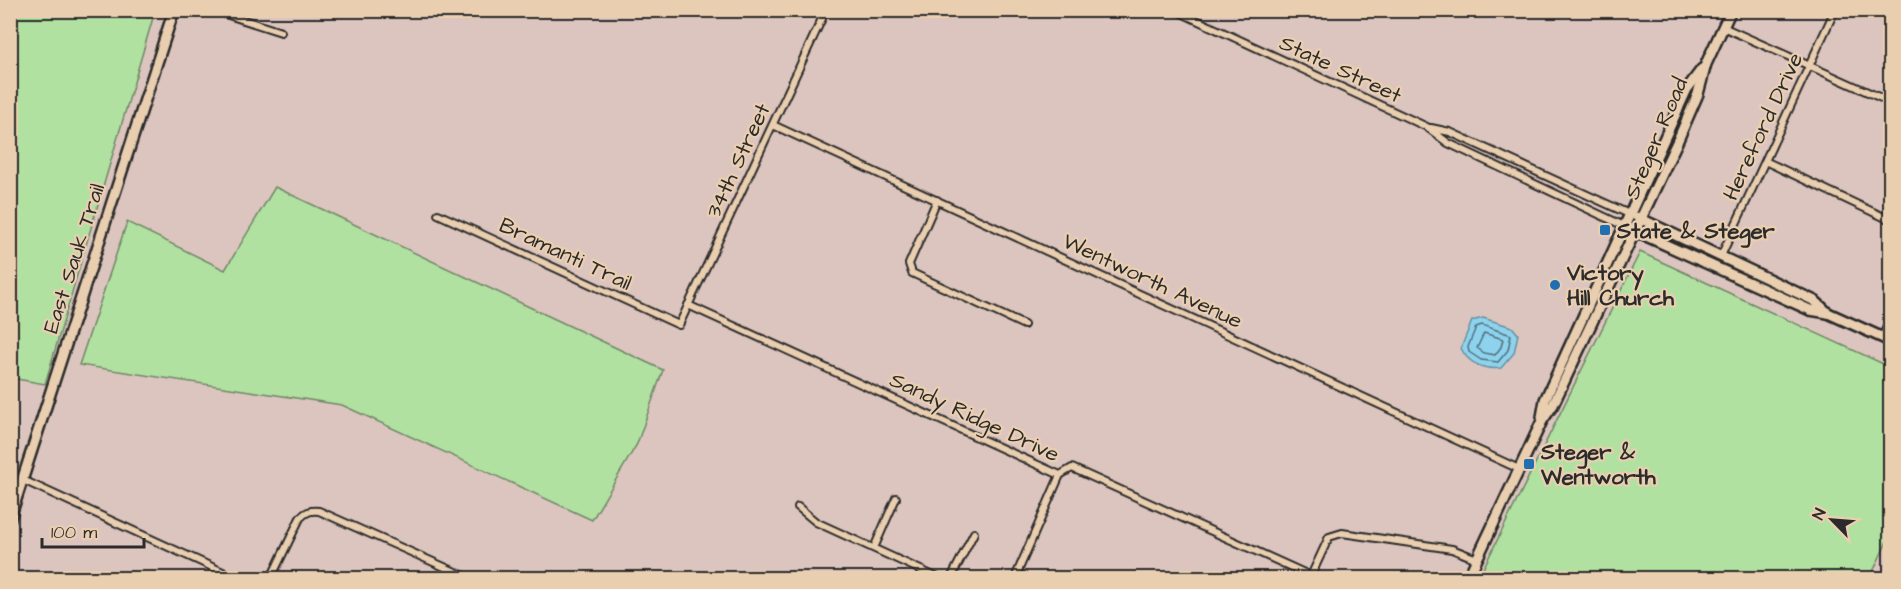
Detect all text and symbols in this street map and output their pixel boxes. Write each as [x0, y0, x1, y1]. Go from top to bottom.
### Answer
street label: State Street [1274, 27, 1407, 111]
street label: Hereford Drive [1716, 48, 1811, 206]
street label: Steger Road [1617, 73, 1697, 205]
street label: 34th Street [698, 98, 778, 223]
street label: East Sauk Trail [36, 180, 113, 337]
street label: Bramanti Trail [494, 210, 637, 299]
place label: State & Steger [1616, 216, 1776, 248]
marker: State & Steger [1598, 223, 1612, 237]
street label: Wentworth Avenue [1058, 226, 1247, 337]
place label: Victory Hill Church [1566, 258, 1675, 314]
marker: Victory Hill Church [1548, 278, 1562, 292]
street label: Sandy Ridge Drive [884, 364, 1064, 471]
place label: Steger & Wentworth [1540, 437, 1657, 493]
marker: Steger & Wentworth [1522, 457, 1536, 471]
north arrow [1802, 490, 1862, 550]
text: N [1807, 505, 1831, 523]
scale bar [42, 511, 144, 549]
text: 100 m [51, 520, 97, 545]

